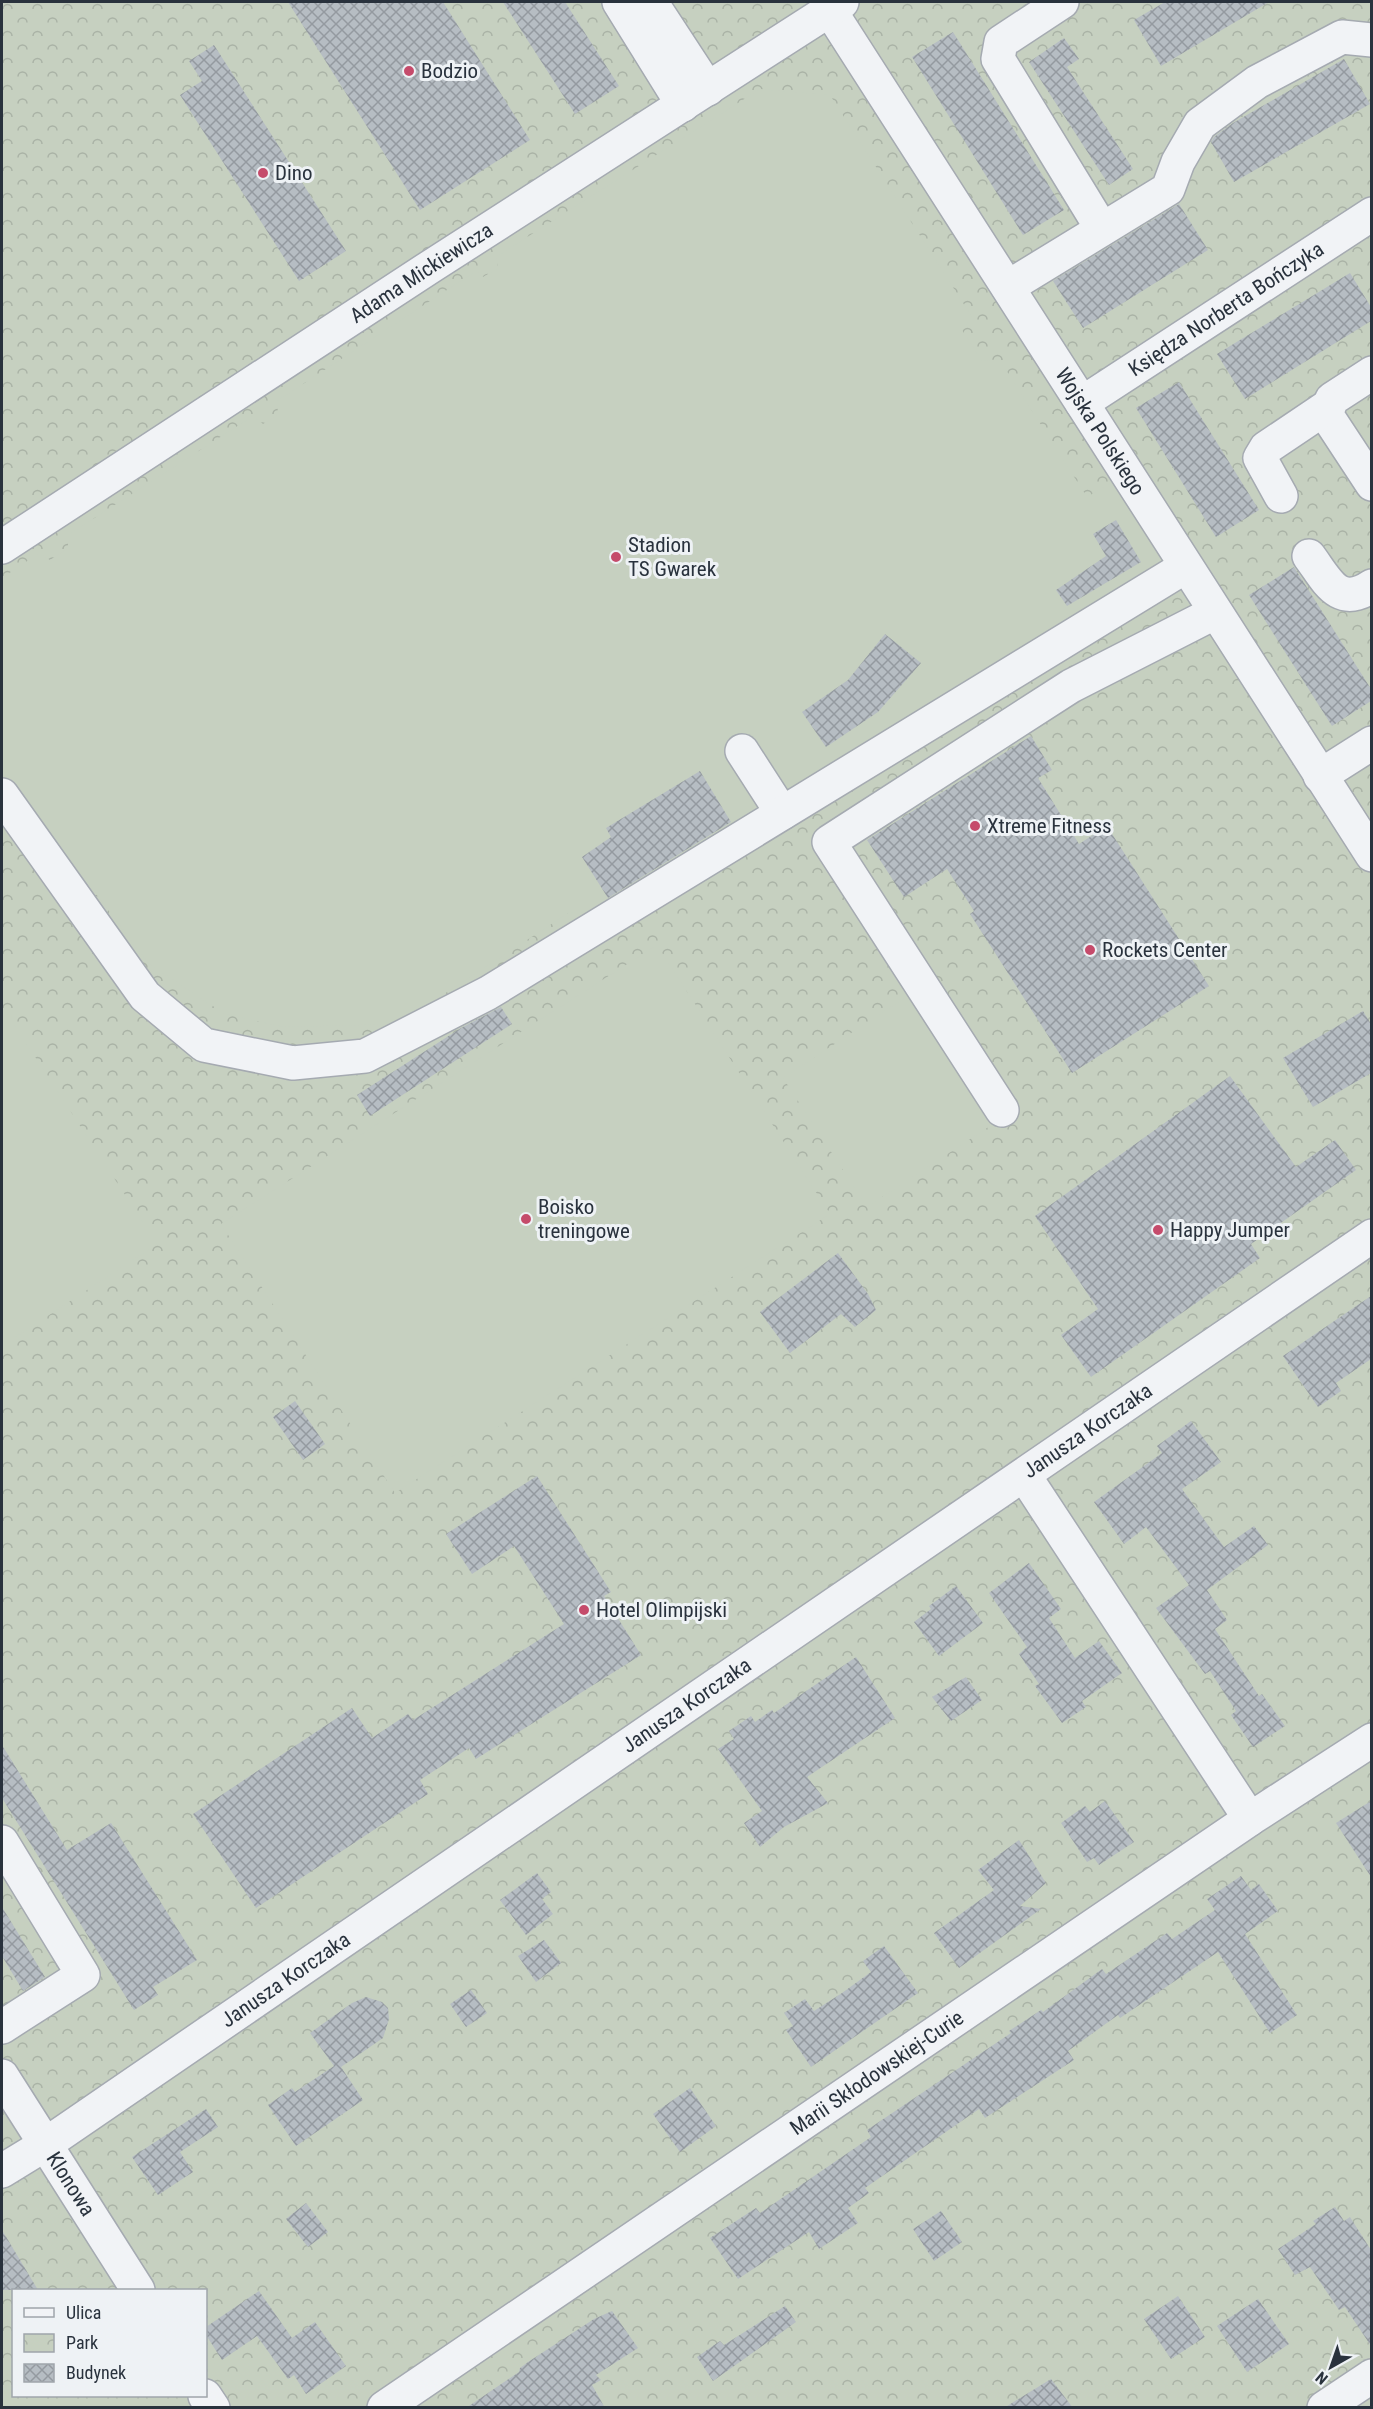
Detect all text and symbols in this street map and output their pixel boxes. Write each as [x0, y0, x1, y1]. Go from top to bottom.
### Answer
place label: Bodzio [421, 59, 478, 83]
marker: Bodzio [402, 64, 416, 78]
place label: Dino [275, 161, 313, 185]
marker: Dino [256, 166, 270, 180]
street label: Adama Mickiewicza [346, 218, 497, 328]
street label: Księdza Norberta Bończyka [1124, 237, 1328, 381]
street label: Wojska Polskiego [1051, 363, 1150, 500]
place label: Stadion TS Gwarek [628, 533, 717, 581]
marker: Stadion TS Gwarek [609, 550, 623, 564]
place label: Xtreme Fitness [987, 814, 1112, 838]
marker: Xtreme Fitness [968, 819, 982, 833]
place label: Rockets Center [1102, 938, 1227, 962]
marker: Rockets Center [1083, 943, 1097, 957]
place label: Boisko treningowe [538, 1195, 630, 1243]
marker: Boisko treningowe [519, 1212, 533, 1226]
place label: Happy Jumper [1170, 1218, 1290, 1242]
marker: Happy Jumper [1151, 1223, 1165, 1237]
street label: Janusza Korczaka [1019, 1378, 1157, 1483]
place label: Hotel Olimpijski [596, 1598, 727, 1622]
marker: Hotel Olimpijski [577, 1603, 591, 1617]
street label: Janusza Korczaka [618, 1653, 756, 1758]
street label: Janusza Korczaka [217, 1927, 355, 2032]
street label: Marii Skłodowskiej-Curie [786, 2005, 968, 2140]
street label: Klonowa [41, 2148, 100, 2221]
legend [12, 2289, 207, 2397]
text: Ulica [66, 2302, 101, 2323]
text: Park [66, 2332, 98, 2353]
north arrow [1301, 2337, 1361, 2397]
text: Budynek [66, 2362, 126, 2383]
text: N [1312, 2368, 1332, 2389]

